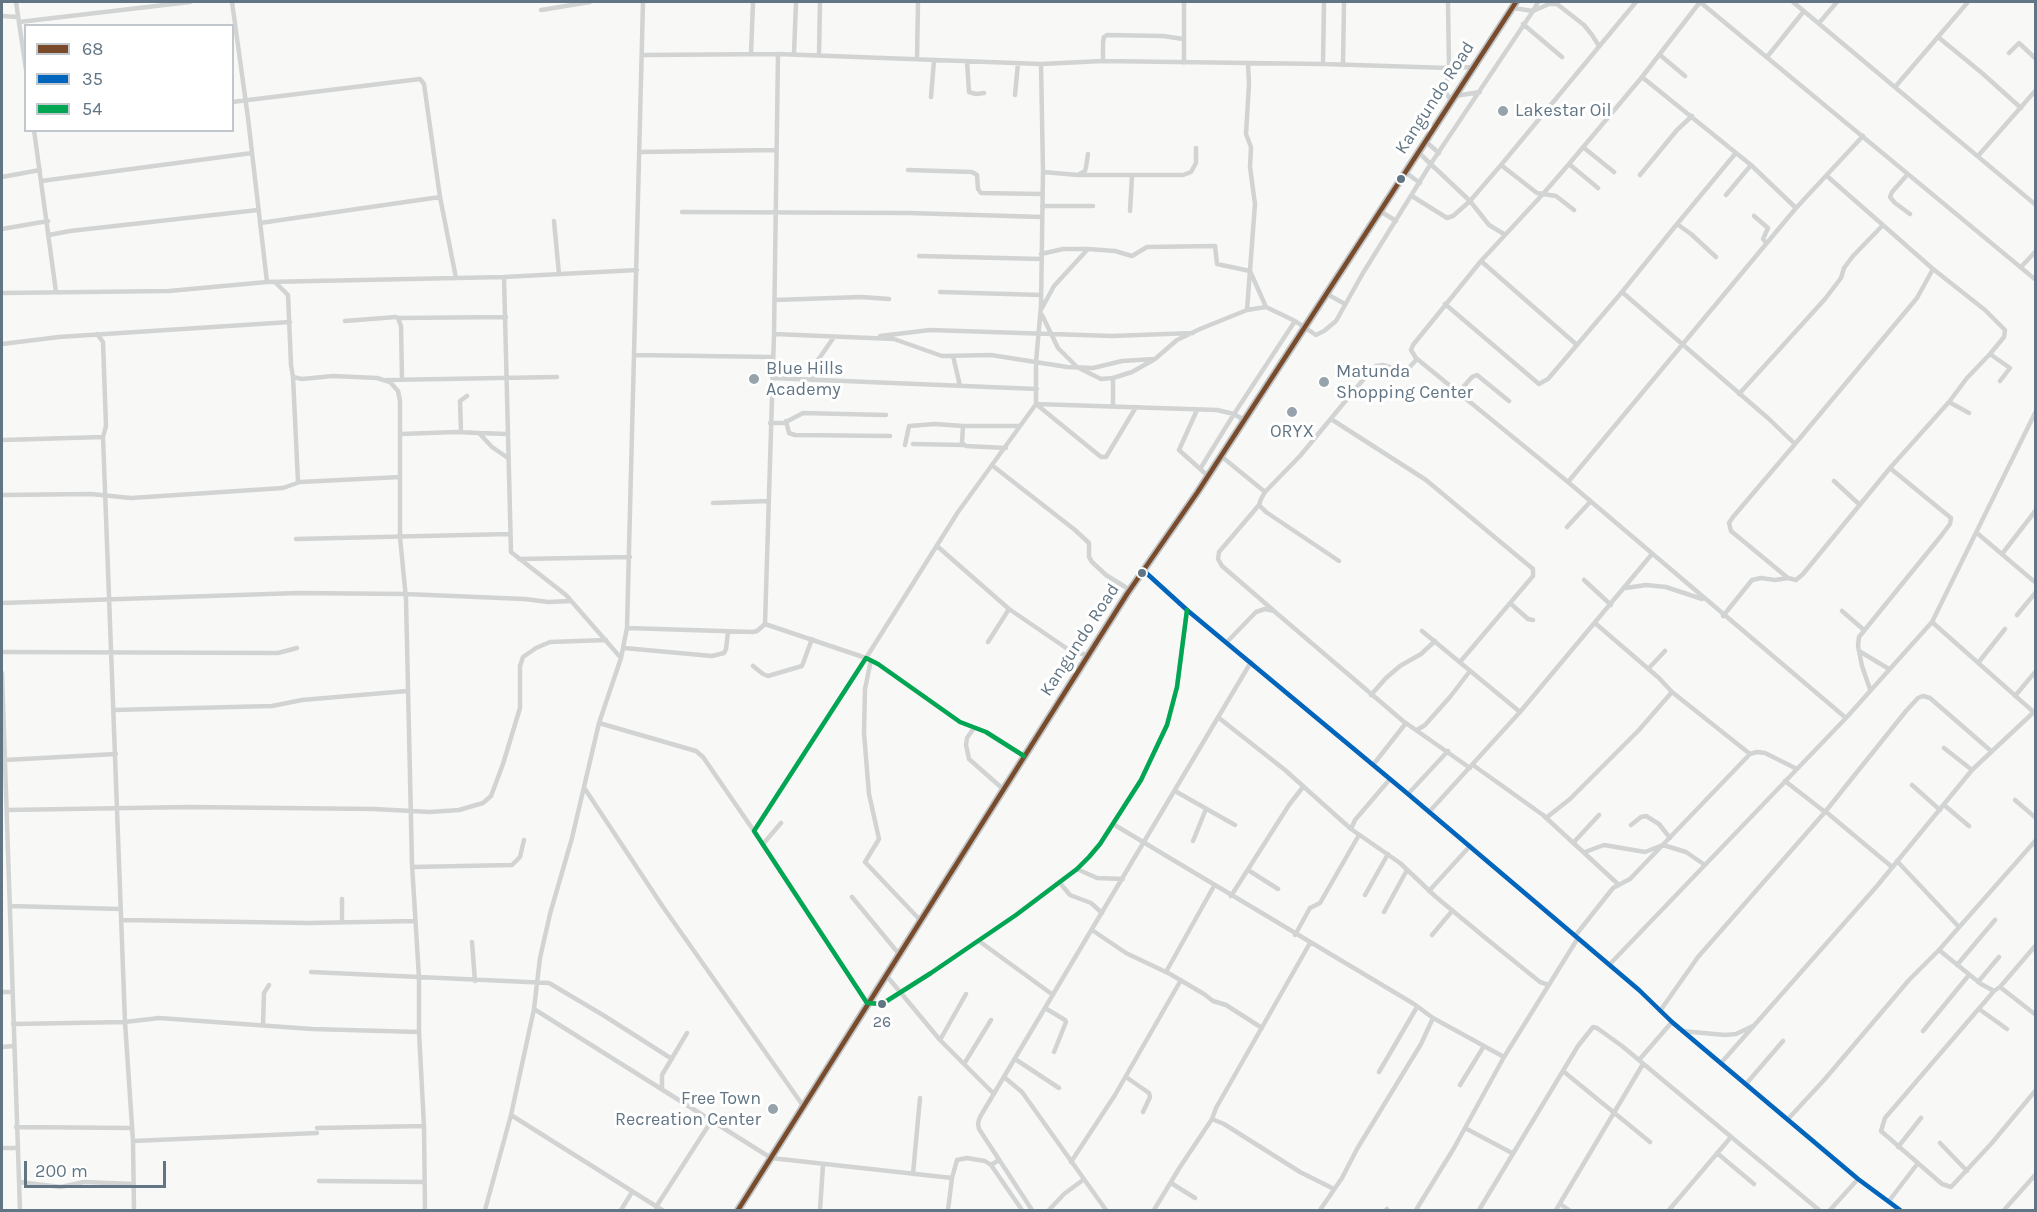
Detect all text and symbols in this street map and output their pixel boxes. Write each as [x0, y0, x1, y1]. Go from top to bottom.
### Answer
legend [24, 24, 234, 132]
text: 68 [82, 38, 103, 60]
street label: Kangundo Road [1391, 38, 1479, 158]
text: 35 [82, 68, 103, 90]
text: 54 [82, 98, 102, 120]
place label: Lakestar Oil [1515, 100, 1612, 122]
marker: Lakestar Oil [1496, 104, 1510, 118]
unlabelled marker [1395, 173, 1407, 185]
place label: Blue Hills Academy [766, 358, 844, 400]
place label: Matunda Shopping Center [1336, 361, 1473, 404]
marker: Blue Hills Academy [747, 372, 761, 386]
marker: Matunda Shopping Center [1317, 375, 1331, 389]
marker: ORYX [1285, 405, 1299, 419]
place label: ORYX [1270, 421, 1314, 443]
unlabelled marker [1136, 567, 1148, 579]
street label: Kangundo Road [1036, 580, 1124, 700]
marker: 26 [876, 998, 888, 1010]
place label: 26 [873, 1012, 891, 1032]
place label: Free Town Recreation Center [615, 1088, 761, 1130]
marker: Free Town Recreation Center [766, 1102, 780, 1116]
scale bar [27, 1149, 170, 1187]
text: 200 m [35, 1160, 88, 1182]

